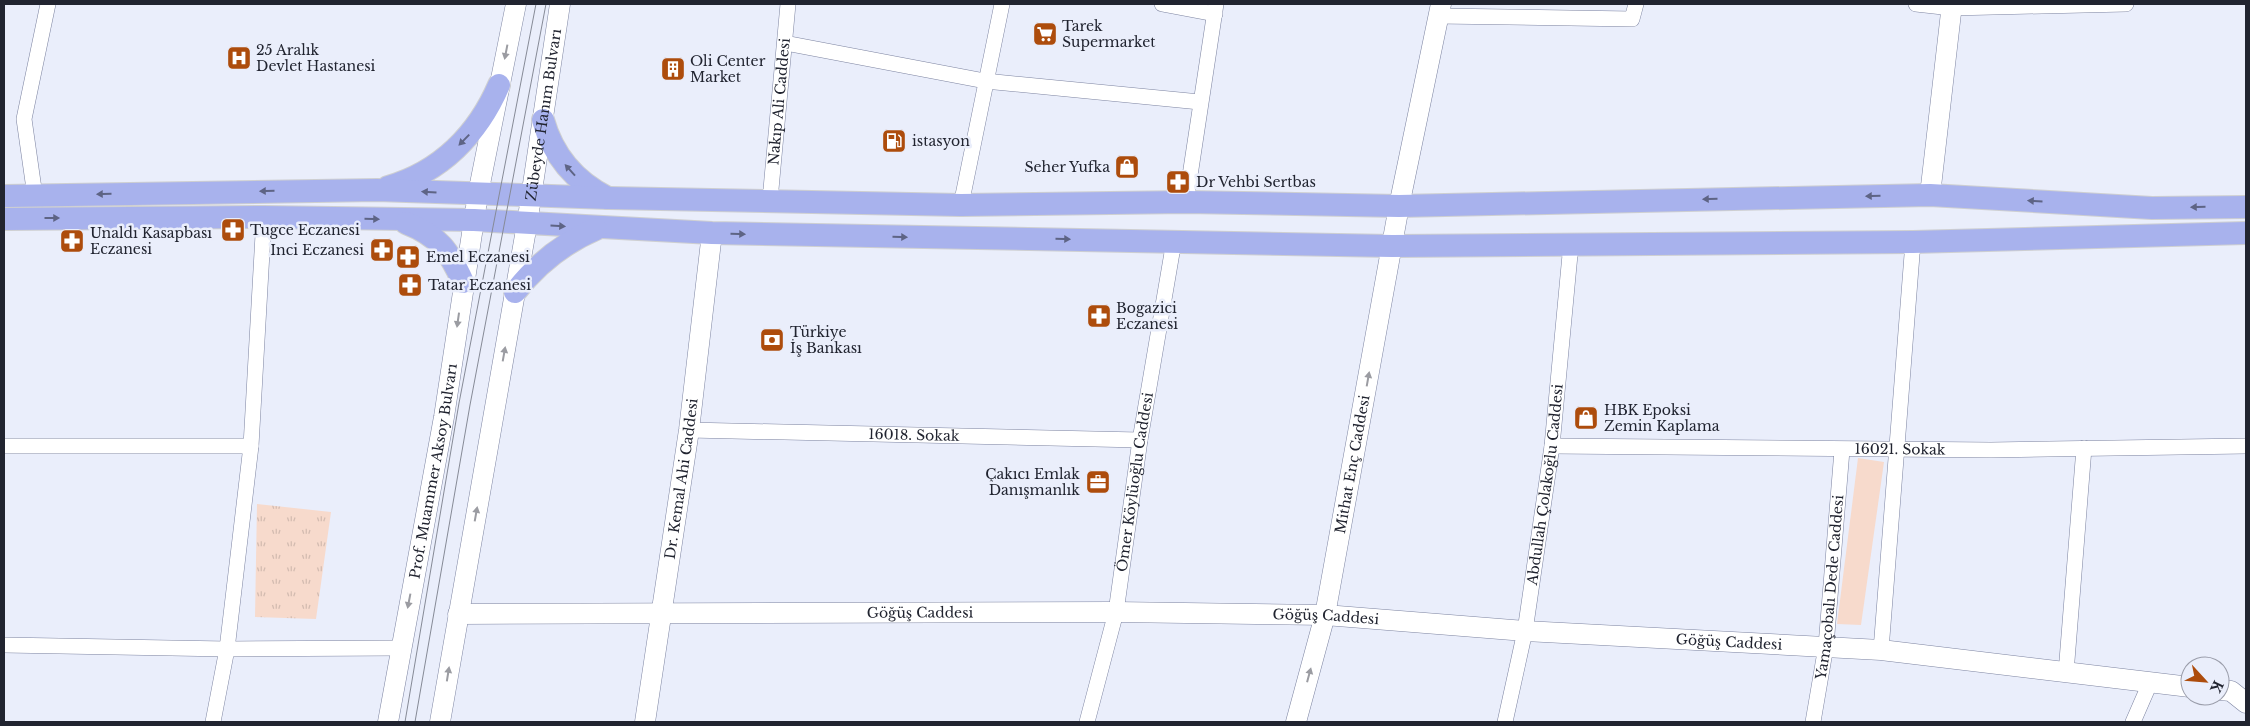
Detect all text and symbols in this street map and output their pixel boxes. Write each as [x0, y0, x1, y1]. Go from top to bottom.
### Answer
place label: Tarek Supermarket [1062, 17, 1156, 51]
supermarket icon: Tarek Supermarket [1032, 21, 1058, 47]
street label: Zübeyde Hanım Bulvarı [522, 27, 565, 202]
street label: Nakıp Ali Caddesi [764, 37, 794, 166]
place label: 25 Aralık Devlet Hastanesi [256, 41, 376, 75]
one-way arrow [502, 44, 510, 59]
hospital icon: 25 Aralık Devlet Hastanesi [226, 45, 252, 71]
place label: Oli Center Market [690, 52, 766, 86]
building icon: Oli Center Market [660, 56, 686, 82]
fuel station icon: istasyon [881, 128, 907, 154]
place label: istasyon [912, 132, 970, 150]
one-way arrow [458, 134, 470, 146]
shop icon: Seher Yufka [1114, 154, 1140, 180]
place label: Seher Yufka [1025, 158, 1110, 176]
one-way arrow [564, 164, 575, 177]
pharmacy icon: Dr Vehbi Sertbas [1165, 169, 1191, 195]
place label: Dr Vehbi Sertbas [1196, 173, 1316, 191]
one-way arrow [259, 187, 275, 195]
one-way arrow [421, 188, 437, 196]
one-way arrow [96, 190, 112, 198]
one-way arrow [1865, 192, 1881, 200]
one-way arrow [1702, 195, 1718, 203]
one-way arrow [2027, 196, 2043, 204]
one-way arrow [2189, 203, 2205, 211]
one-way arrow [45, 214, 61, 222]
one-way arrow [365, 216, 381, 224]
pharmacy icon: Tugce Eczanesi [220, 217, 246, 243]
place label: Tugce Eczanesi [250, 221, 360, 239]
one-way arrow [550, 222, 566, 230]
place label: Unaldı Kasapbası Eczanesi [90, 224, 212, 258]
pharmacy icon: Unaldı Kasapbası Eczanesi [59, 228, 85, 254]
one-way arrow [730, 230, 746, 238]
one-way arrow [892, 233, 908, 241]
one-way arrow [1055, 236, 1071, 244]
pharmacy icon: Inci Eczanesi [369, 237, 395, 263]
place label: Inci Eczanesi [270, 241, 364, 259]
pharmacy icon: Emel Eczanesi [395, 244, 421, 270]
place label: Emel Eczanesi [426, 248, 530, 266]
pharmacy icon: Tatar Eczanesi [397, 272, 423, 298]
place label: Tatar Eczanesi [428, 276, 531, 294]
place label: Bogazici Eczanesi [1116, 299, 1178, 333]
pharmacy icon: Bogazici Eczanesi [1086, 303, 1112, 329]
one-way arrow [454, 313, 462, 329]
place label: Türkiye İş Bankası [790, 323, 862, 357]
bank icon: Türkiye İş Bankası [759, 327, 785, 353]
one-way arrow [500, 346, 508, 362]
street label: Prof. Muammer Aksoy Bulvarı [405, 362, 461, 580]
one-way arrow [1364, 370, 1372, 386]
street label: Abdullah Çolakoğlu Caddesi [1523, 383, 1567, 587]
street label: Ömer Köylüoğlu Caddesi [1112, 391, 1157, 573]
street label: Mithat Enç Caddesi [1331, 393, 1374, 535]
street label: Dr. Kemal Ahi Caddesi [661, 397, 702, 560]
place label: HBK Epoksi Zemin Kaplama [1604, 401, 1720, 435]
shop icon: HBK Epoksi Zemin Kaplama [1573, 405, 1599, 431]
street label: 16018. Sokak [868, 425, 960, 445]
street label: 16021. Sokak [1854, 440, 1946, 459]
place label: Çakıcı Emlak Danışmanlık [985, 465, 1080, 499]
office icon: Çakıcı Emlak Danışmanlık [1085, 469, 1111, 495]
street label: Yamaçobalı Dede Caddesi [1811, 494, 1847, 682]
one-way arrow [472, 506, 480, 522]
one-way arrow [405, 594, 413, 610]
street label: Göğüş Caddesi [867, 603, 974, 622]
street label: Göğüş Caddesi [1273, 605, 1380, 628]
street label: Göğüş Caddesi [1675, 630, 1783, 654]
north arrow [2180, 656, 2230, 706]
one-way arrow [445, 666, 453, 682]
one-way arrow [1305, 668, 1313, 683]
text: K [2206, 678, 2227, 696]

